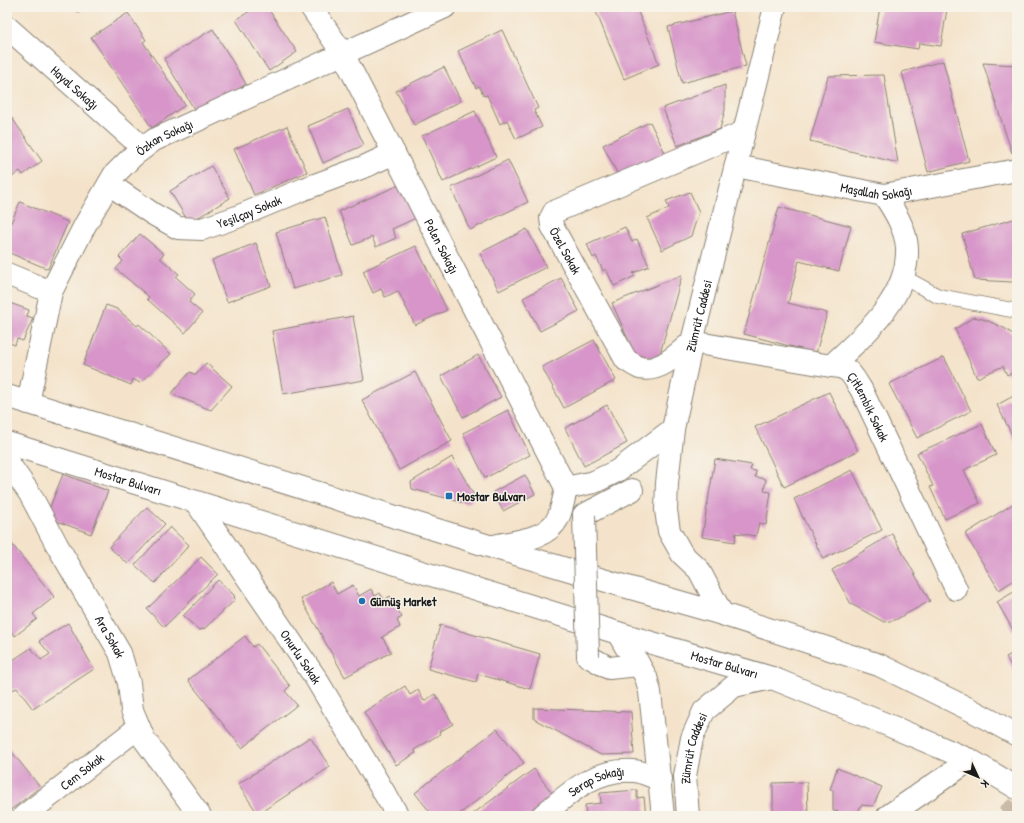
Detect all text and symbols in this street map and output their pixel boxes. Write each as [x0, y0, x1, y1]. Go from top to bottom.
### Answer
street label: Hayal Sokağı [47, 61, 103, 114]
street label: Özkan Sokağı [132, 114, 196, 160]
street label: Maşallah Sokağı [839, 178, 914, 204]
street label: Yeşilçay Sokak [214, 190, 285, 232]
street label: Polen Sokağı [420, 216, 463, 277]
street label: Özel Sokak [545, 224, 586, 278]
street label: Zümrüt Caddesi [681, 278, 716, 354]
street label: Çitlembik Sokak [843, 368, 894, 445]
street label: Mostar Bulvarı [93, 462, 164, 500]
place label: Mostar Bulvarı [457, 487, 526, 505]
marker: Mostar Bulvarı [444, 491, 454, 501]
place label: Gümüş Market [370, 592, 437, 610]
marker: Gümüş Market [357, 596, 367, 606]
street label: Ara Sokak [91, 612, 130, 660]
street label: Onurlu Sokak [276, 626, 326, 688]
street label: Mostar Bulvarı [689, 646, 760, 683]
street label: Zümrüt Caddesi [676, 710, 711, 785]
street label: Cem Sokak [56, 748, 108, 794]
north arrow [958, 757, 998, 797]
street label: Serap Sokağı [564, 762, 625, 800]
text: K [978, 777, 992, 791]

